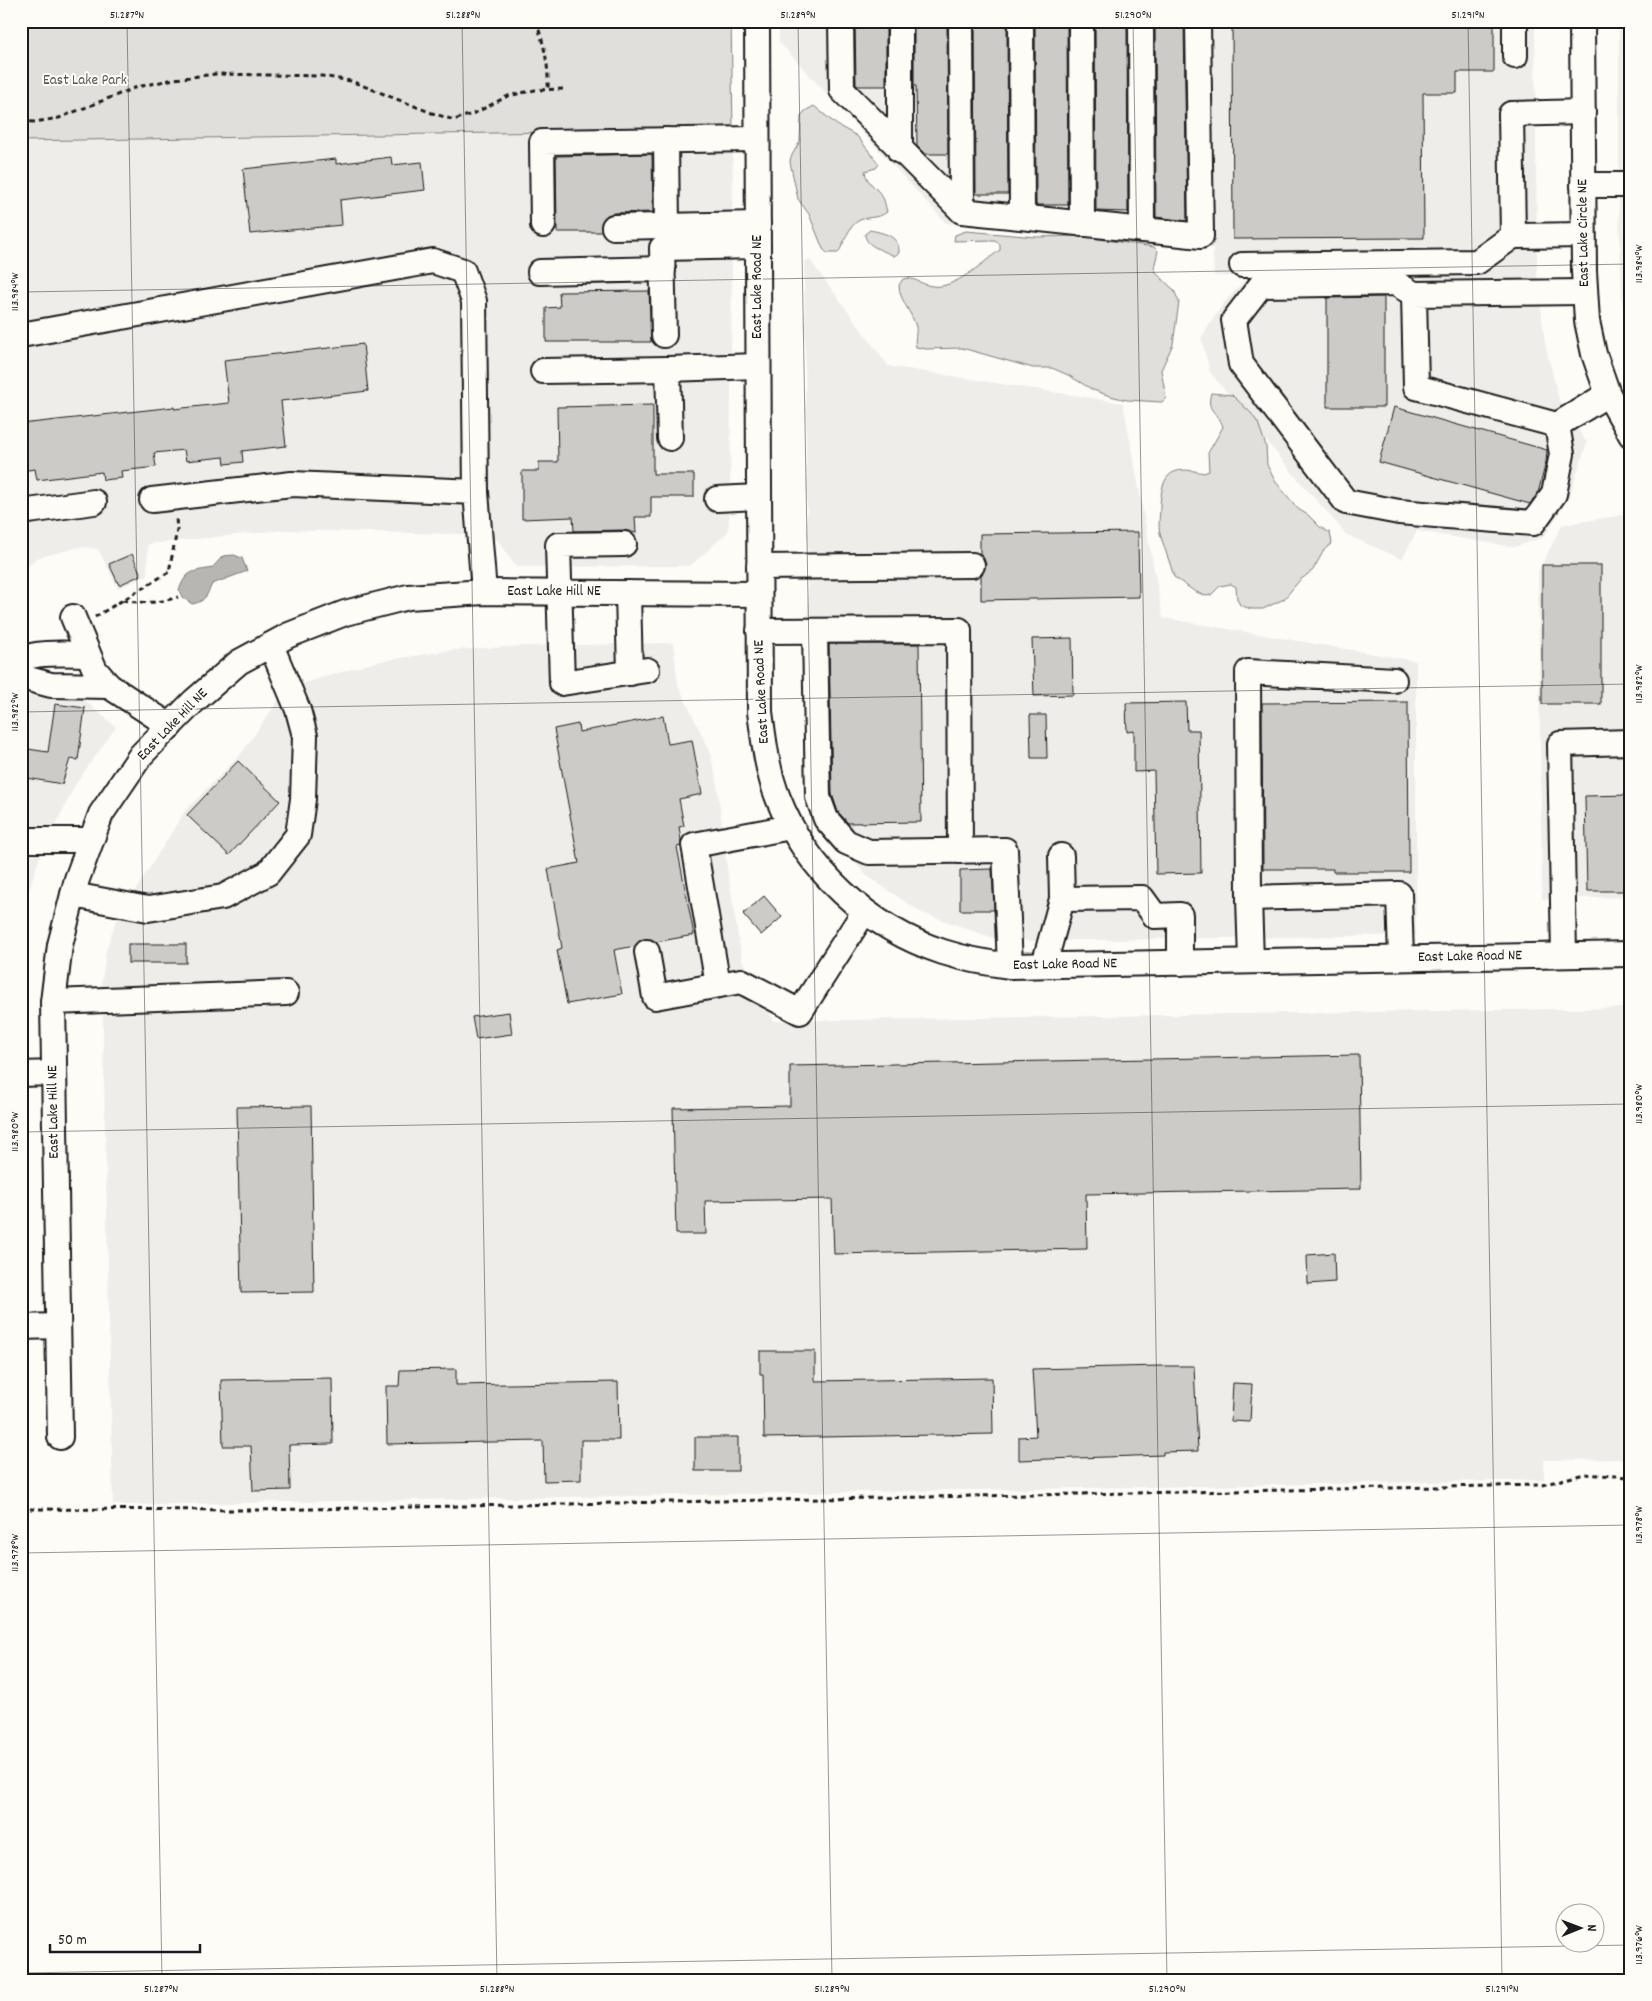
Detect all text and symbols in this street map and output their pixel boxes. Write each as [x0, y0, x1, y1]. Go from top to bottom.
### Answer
text: 51.287°N [110, 7, 144, 24]
text: 51.288°N [446, 7, 480, 24]
text: 51.289°N [780, 7, 816, 24]
text: 51.290°N [1114, 7, 1152, 24]
text: 51.291°N [1451, 7, 1485, 24]
park label: East Lake Park [43, 70, 127, 92]
street label: East Lake Circle NE [1572, 179, 1596, 287]
street label: East Lake Road NE [747, 235, 769, 339]
text: 113.984°W [1631, 245, 1648, 283]
text: 113.984°W [7, 273, 24, 311]
street label: East Lake Hill NE [507, 581, 601, 603]
street label: East Lake Road NE [748, 639, 776, 745]
text: 113.982°W [1631, 664, 1648, 703]
street label: East Lake Hill NE [133, 684, 214, 766]
text: 113.982°W [7, 692, 24, 731]
street label: East Lake Road NE [1418, 945, 1522, 969]
street label: East Lake Road NE [1013, 953, 1117, 977]
street label: East Lake Hill NE [42, 1065, 66, 1159]
text: 113.980°W [1631, 1084, 1648, 1124]
text: 113.980°W [7, 1112, 24, 1152]
text: 113.978°W [1631, 1506, 1648, 1544]
text: 113.978°W [7, 1534, 24, 1572]
north arrow [1554, 1904, 1604, 1954]
scale bar [50, 1921, 200, 1953]
text: N [1581, 1924, 1601, 1932]
text: 113.976°W [1631, 1925, 1648, 1965]
text: 50 m [58, 1930, 87, 1952]
text: 51.287°N [144, 1981, 178, 1998]
text: 51.288°N [480, 1981, 514, 1998]
text: 51.289°N [814, 1981, 850, 1998]
text: 51.290°N [1148, 1981, 1186, 1998]
text: 51.291°N [1485, 1981, 1519, 1998]

